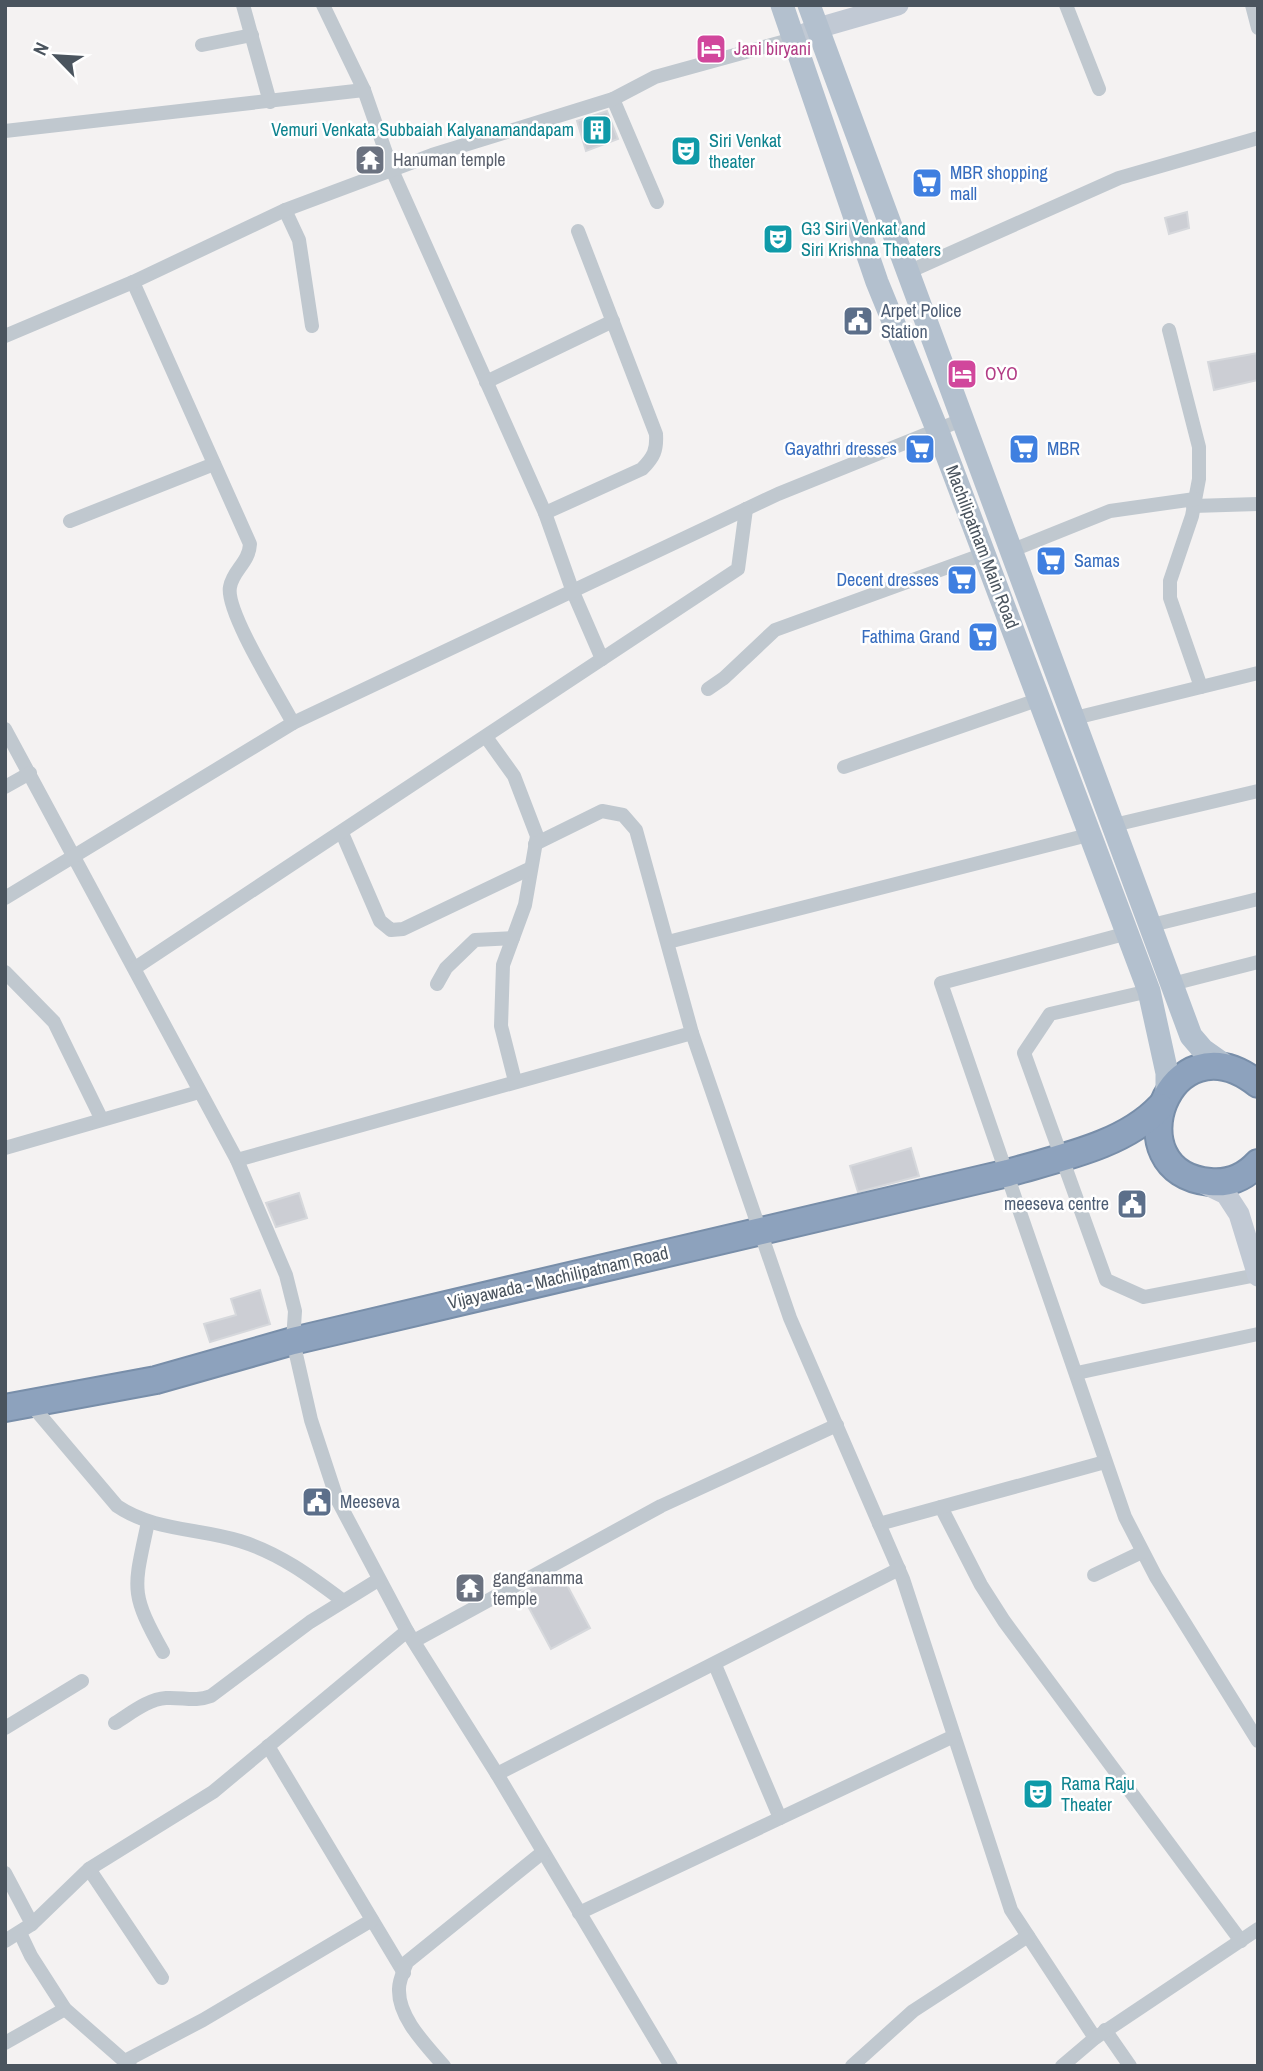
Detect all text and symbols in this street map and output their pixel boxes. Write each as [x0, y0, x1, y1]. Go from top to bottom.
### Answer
north arrow [21, 21, 91, 91]
hotel icon: Jani biryani [694, 32, 728, 66]
place label: Jani biryani [734, 36, 811, 61]
text: N [26, 38, 55, 59]
building icon: Vemuri Venkata Subbaiah Kalyanamandapam [580, 113, 614, 147]
place label: Vemuri Venkata Subbaiah Kalyanamandapam [271, 117, 574, 142]
place label: Siri Venkat theater [709, 128, 781, 174]
theatre icon: Siri Venkat theater [669, 134, 703, 168]
temple icon: Hanuman temple [353, 143, 387, 177]
place label: Hanuman temple [393, 147, 505, 172]
place label: MBR shopping mall [950, 160, 1048, 206]
supermarket icon: MBR shopping mall [910, 166, 944, 200]
place label: G3 Siri Venkat and Siri Krishna Theaters [801, 216, 941, 262]
theatre icon: G3 Siri Venkat and Siri Krishna Theaters [761, 222, 795, 256]
place label: Arpet Police Station [880, 298, 961, 344]
public building icon: Arpet Police Station [841, 304, 875, 338]
hotel icon: OYO [945, 357, 979, 391]
place label: OYO [985, 361, 1018, 386]
supermarket icon: Gayathri dresses [903, 432, 937, 466]
supermarket icon: MBR [1007, 432, 1041, 466]
place label: Gayathri dresses [785, 436, 897, 461]
place label: MBR [1047, 436, 1080, 461]
street label: Machilipatnam Main Road [940, 462, 1025, 632]
supermarket icon: Samas [1034, 544, 1068, 578]
place label: Samas [1074, 548, 1120, 573]
supermarket icon: Decent dresses [945, 563, 979, 597]
place label: Decent dresses [836, 567, 939, 592]
supermarket icon: Fathima Grand [966, 620, 1000, 654]
place label: Fathima Grand [861, 624, 960, 649]
public building icon: meeseva centre [1115, 1187, 1149, 1221]
place label: meeseva centre [1004, 1191, 1109, 1216]
street label: Vijayawada - Machilipatnam Road [445, 1240, 670, 1315]
public building icon: Meeseva [300, 1485, 334, 1519]
place label: Meeseva [340, 1489, 400, 1514]
place label: ganganamma temple [493, 1565, 583, 1611]
temple icon: ganganamma temple [453, 1571, 487, 1605]
place label: Rama Raju Theater [1061, 1771, 1135, 1817]
theatre icon: Rama Raju Theater [1021, 1777, 1055, 1811]

